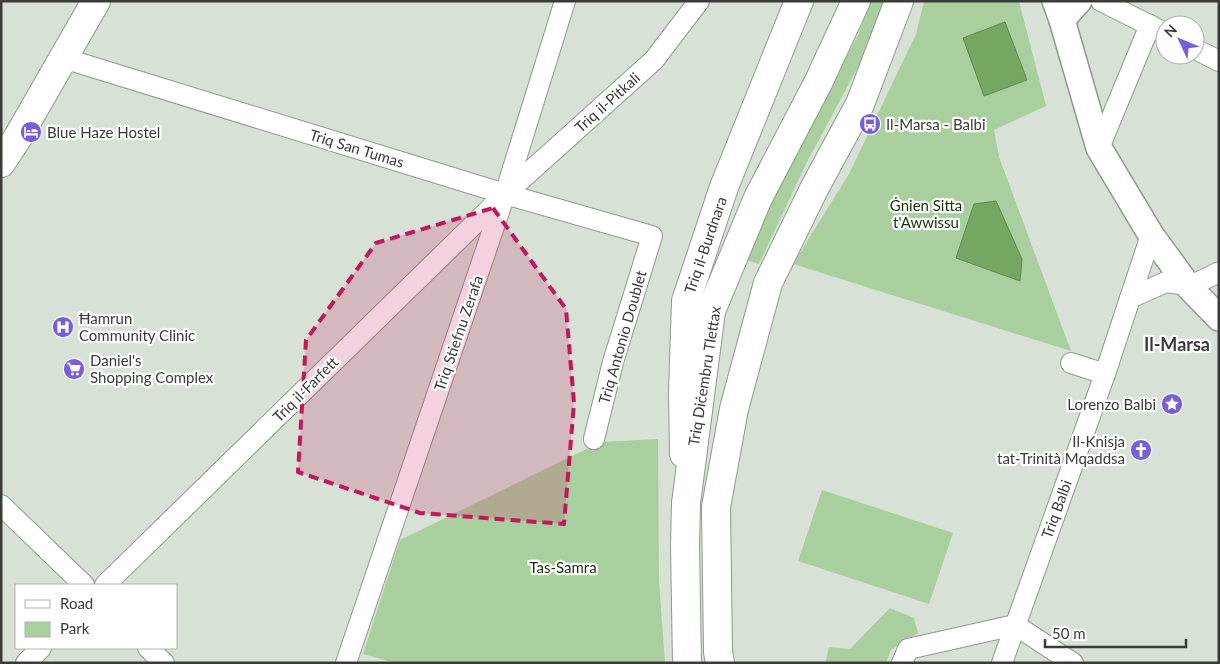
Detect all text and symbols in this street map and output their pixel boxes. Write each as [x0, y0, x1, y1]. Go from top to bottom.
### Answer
north arrow [1155, 15, 1205, 65]
text: N [1160, 21, 1180, 40]
street label: Triq il-Pitkali [571, 68, 643, 136]
bus stop icon: Il-Marsa - Balbi [858, 112, 882, 136]
place label: Il-Marsa - Balbi [886, 115, 986, 133]
hotel icon: Blue Haze Hostel [19, 120, 43, 144]
place label: Blue Haze Hostel [47, 123, 160, 141]
street label: Triq San Tumas [308, 125, 406, 171]
street label: Triq il-Burdnara [680, 194, 730, 296]
park label: Ġnien Sitta t'Awwissu [890, 196, 962, 231]
street label: Triq Antonio Doublet [594, 268, 650, 406]
street label: Triq Stiefnu Zerafa [430, 273, 486, 393]
street label: Triq Diċembru Tlettax [684, 304, 724, 447]
place label: Ħamrun Community Clinic [79, 309, 195, 344]
hospital icon: Ħamrun Community Clinic [51, 315, 75, 339]
district label: Il-Marsa [1144, 333, 1210, 355]
place label: Daniel's Shopping Complex [90, 351, 214, 386]
street label: Triq il-Farfett [269, 352, 342, 425]
supermarket icon: Daniel's Shopping Complex [62, 357, 86, 381]
place icon: Lorenzo Balbi [1160, 392, 1184, 416]
place label: Lorenzo Balbi [1067, 395, 1156, 413]
place label: Il-Knisja tat-Trinità Mqaddsa [997, 432, 1125, 467]
church icon: Il-Knisja tat-Trinità Mqaddsa [1129, 438, 1153, 462]
street label: Triq Balbi [1037, 477, 1075, 541]
park label: Tas-Samra [529, 558, 597, 576]
legend [15, 584, 178, 649]
text: Road [60, 594, 93, 612]
scale bar [1045, 616, 1186, 648]
text: Park [60, 619, 90, 637]
text: 50 m [1052, 624, 1086, 642]

